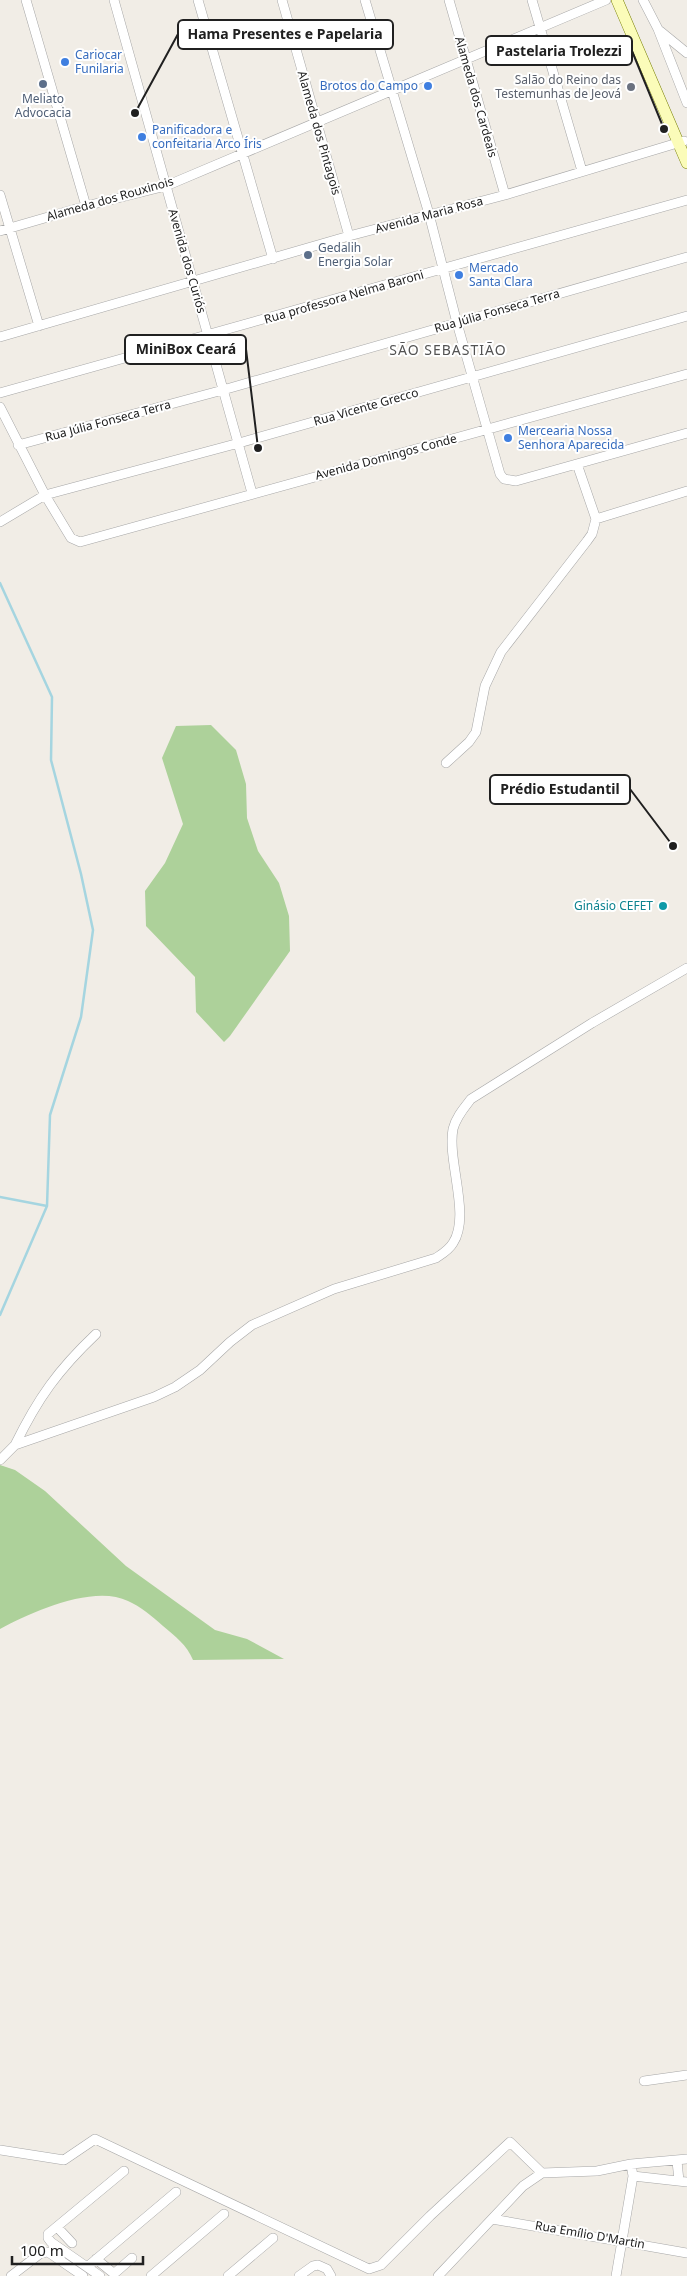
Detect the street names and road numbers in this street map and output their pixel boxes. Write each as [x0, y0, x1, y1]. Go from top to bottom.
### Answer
street label: Alameda dos Cardeais [451, 34, 502, 160]
street label: Alameda dos Pintagois [294, 69, 345, 197]
street label: Alameda dos Rouxinois [44, 172, 176, 225]
street label: Avenida Maria Rosa [373, 192, 485, 237]
street label: Avenida dos Curiós [164, 207, 211, 315]
street label: Rua professora Nelma Baroni [262, 266, 426, 327]
street label: Rua Júlia Fonseca Terra [432, 284, 561, 337]
street label: Rua Vicente Grecco [312, 383, 420, 430]
street label: Rua Júlia Fonseca Terra [43, 396, 173, 445]
street label: Avenida Domingos Conde [313, 429, 459, 484]
street label: Rua Emílio D'Martin [534, 2216, 646, 2253]

